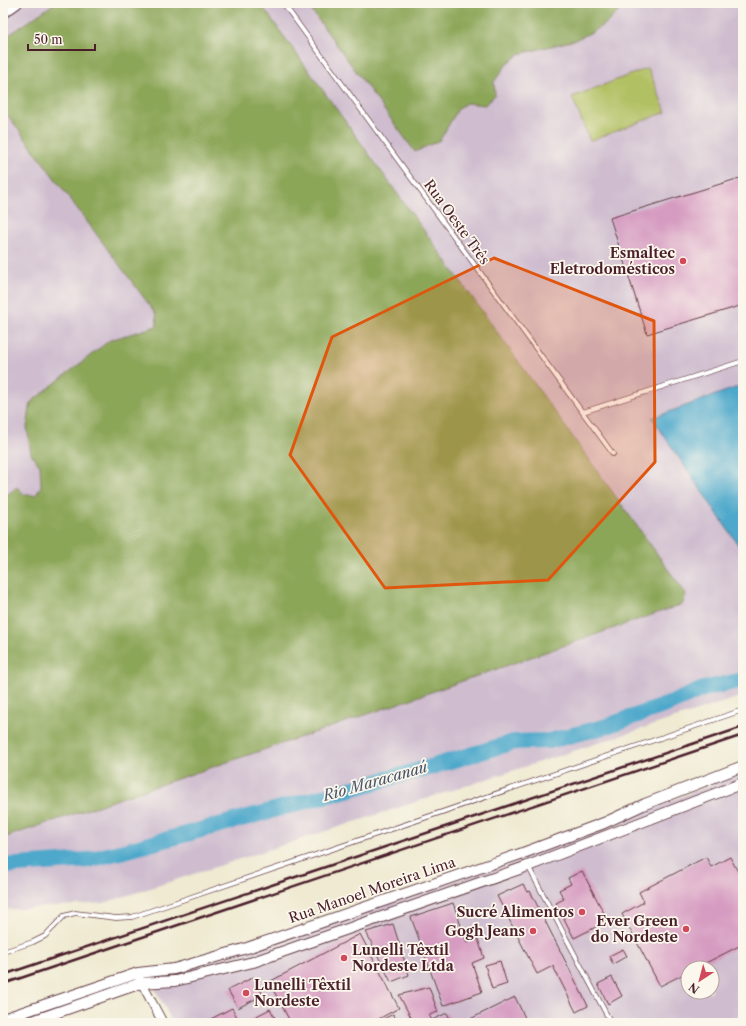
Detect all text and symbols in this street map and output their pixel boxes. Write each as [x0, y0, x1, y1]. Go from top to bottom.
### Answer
scale bar [28, 26, 95, 52]
text: 50 m [34, 32, 63, 47]
street label: Rua Oeste Três [420, 176, 494, 268]
place label: Esmaltec Eletrodomésticos [550, 244, 675, 278]
marker: Esmaltec Eletrodomésticos [678, 256, 688, 266]
water label: Rio Maracanaú [320, 757, 430, 805]
street label: Rua Manoel Moreira Lima [286, 853, 458, 927]
place label: Sucré Alimentos [456, 903, 574, 921]
marker: Sucré Alimentos [577, 907, 587, 917]
place label: Ever Green do Nordeste [591, 912, 678, 946]
place label: Gogh Jeans [445, 922, 525, 940]
marker: Ever Green do Nordeste [681, 924, 691, 934]
marker: Gogh Jeans [528, 926, 538, 936]
place label: Lunelli Têxtil Nordeste Ltda [352, 941, 455, 975]
marker: Lunelli Têxtil Nordeste Ltda [339, 953, 349, 963]
north arrow [680, 960, 720, 1000]
place label: Lunelli Têxtil Nordeste [254, 976, 351, 1010]
text: N [686, 979, 702, 997]
marker: Lunelli Têxtil Nordeste [241, 988, 251, 998]

